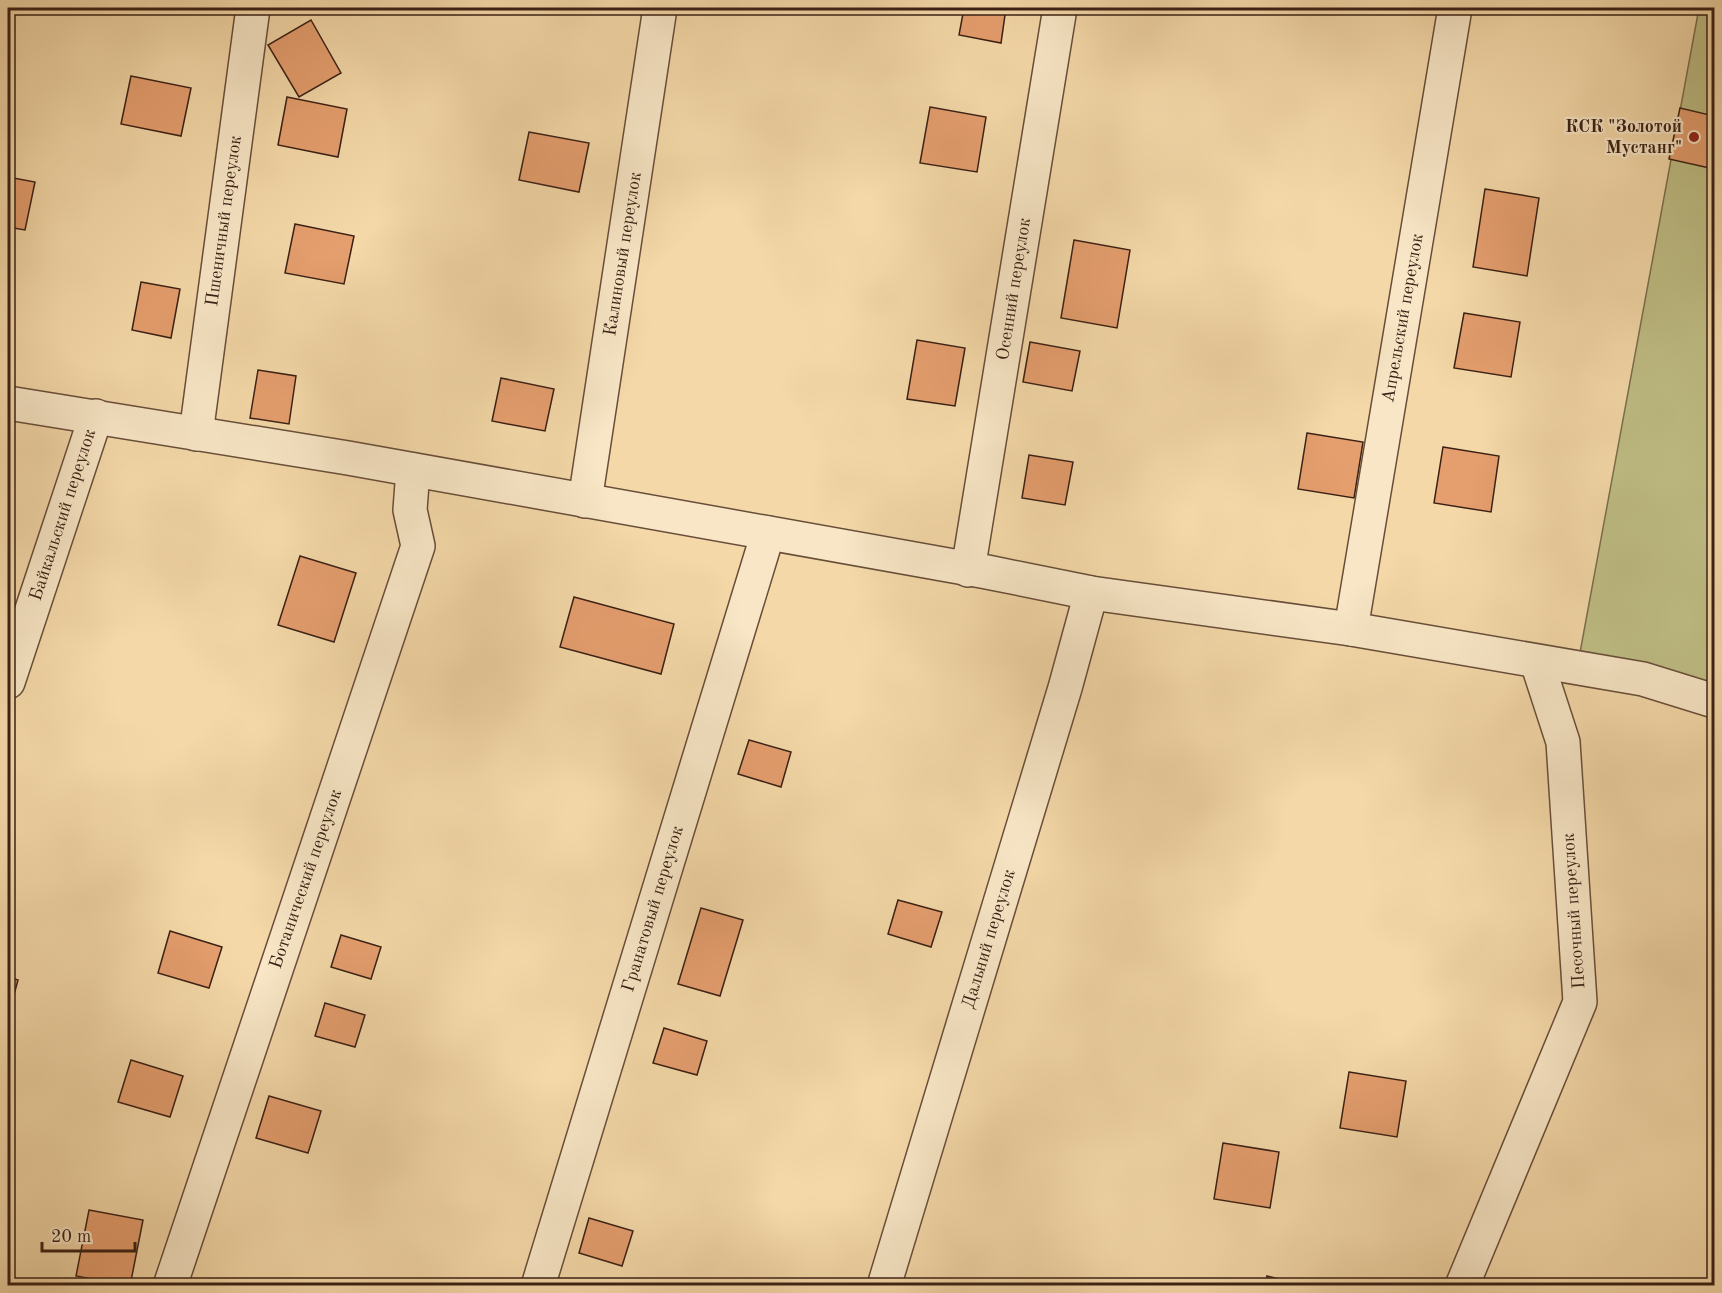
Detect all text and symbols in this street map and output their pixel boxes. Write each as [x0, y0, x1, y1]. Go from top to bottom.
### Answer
place label: КСК "Золотой Мустанг" [1565, 118, 1682, 157]
marker: КСК "Золотой Мустанг" [1687, 130, 1701, 144]
street label: Пшеничный переулок [203, 134, 245, 308]
street label: Калиновый переулок [601, 171, 645, 337]
street label: Осенний переулок [994, 216, 1034, 362]
street label: Апрельский переулок [1379, 232, 1427, 404]
street label: Байкальский переулок [27, 427, 99, 603]
street label: Ботанический переулок [267, 787, 345, 971]
street label: Гранатовый переулок [619, 824, 687, 994]
street label: Песочный переулок [1560, 833, 1588, 989]
street label: Дальний переулок [959, 867, 1019, 1011]
scale bar [42, 1215, 135, 1253]
text: 20 m [51, 1228, 91, 1246]

